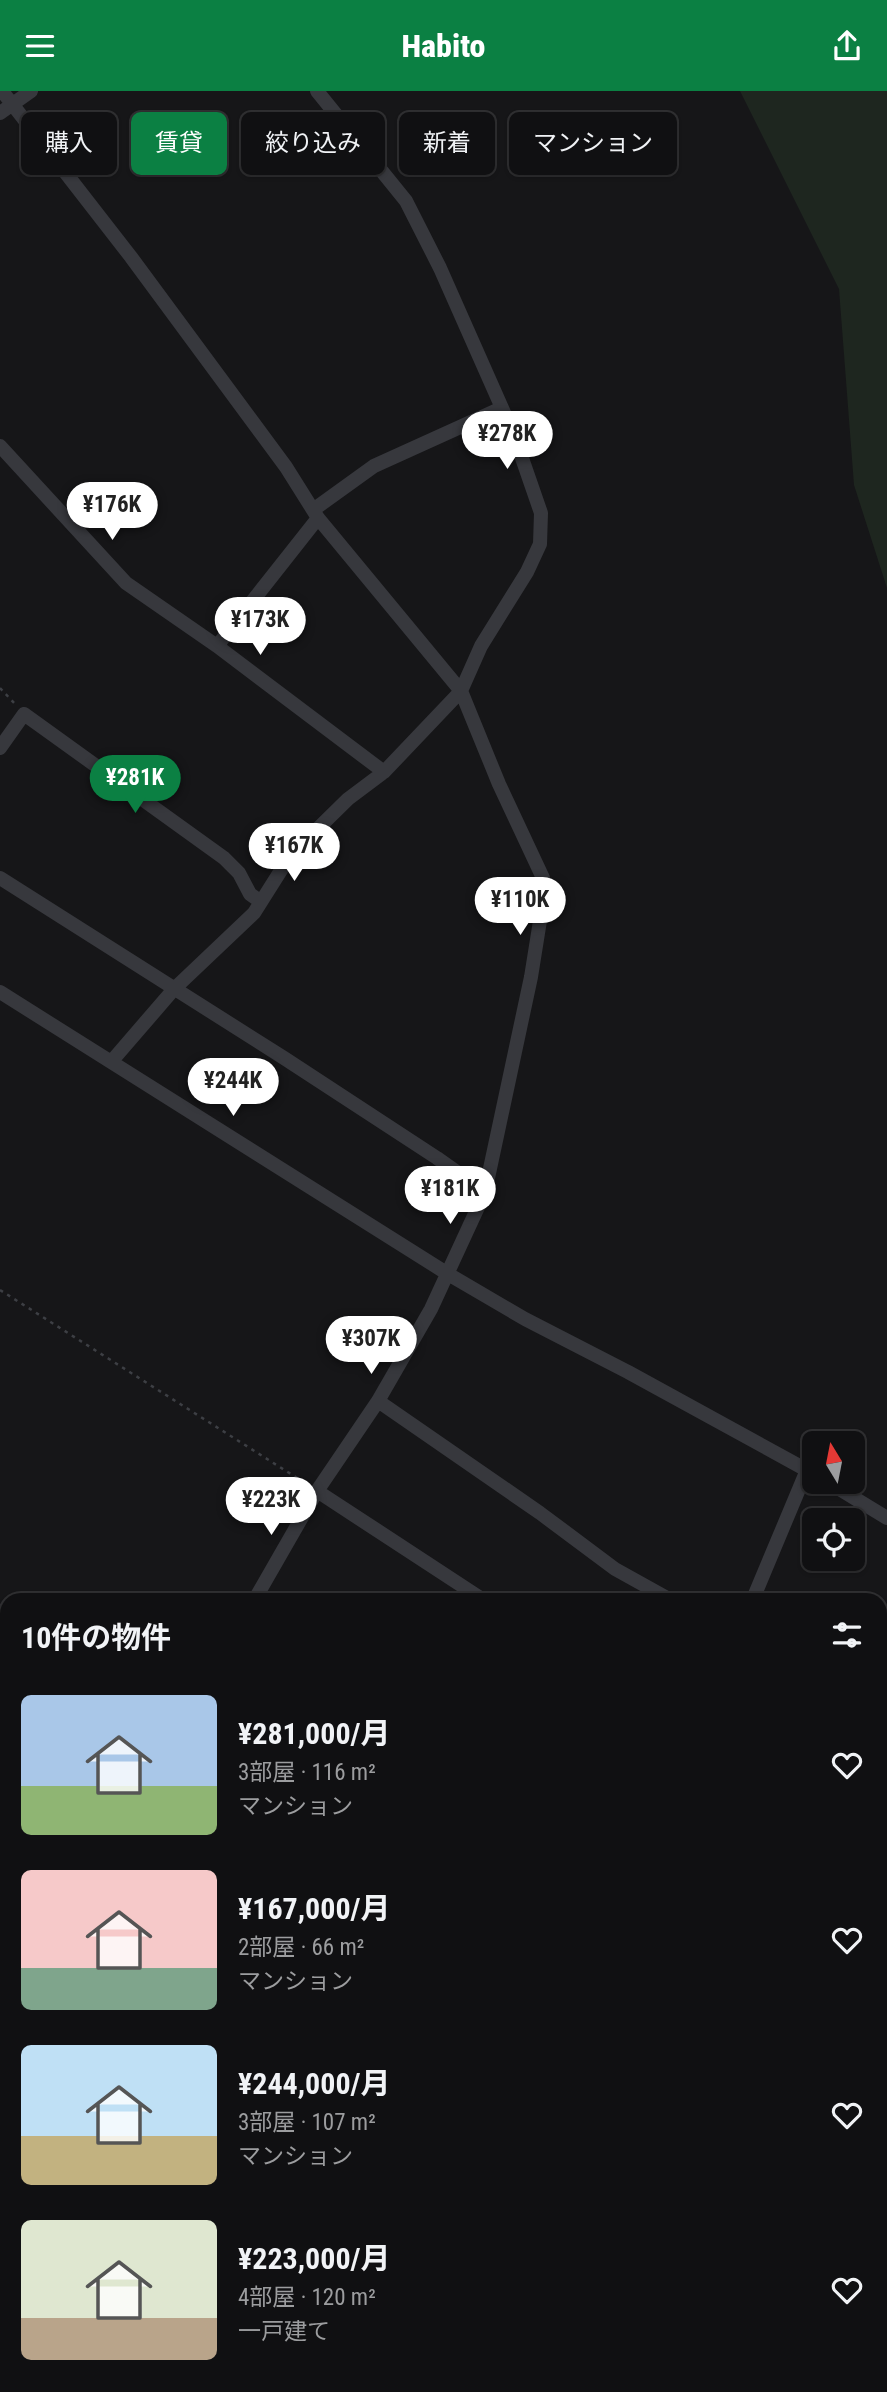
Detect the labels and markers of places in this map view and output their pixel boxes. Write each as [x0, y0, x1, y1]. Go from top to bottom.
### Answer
pin: ¥278K [458, 411, 556, 471]
pin: ¥176K [63, 483, 161, 542]
pin: ¥173K [211, 597, 309, 657]
pin: ¥281K [86, 755, 184, 815]
pin: ¥167K [245, 823, 343, 883]
pin: ¥110K [471, 877, 569, 937]
pin: ¥244K [184, 1059, 282, 1118]
pin: ¥181K [401, 1167, 499, 1226]
pin: ¥307K [322, 1317, 420, 1376]
pin: ¥223K [222, 1477, 320, 1537]

